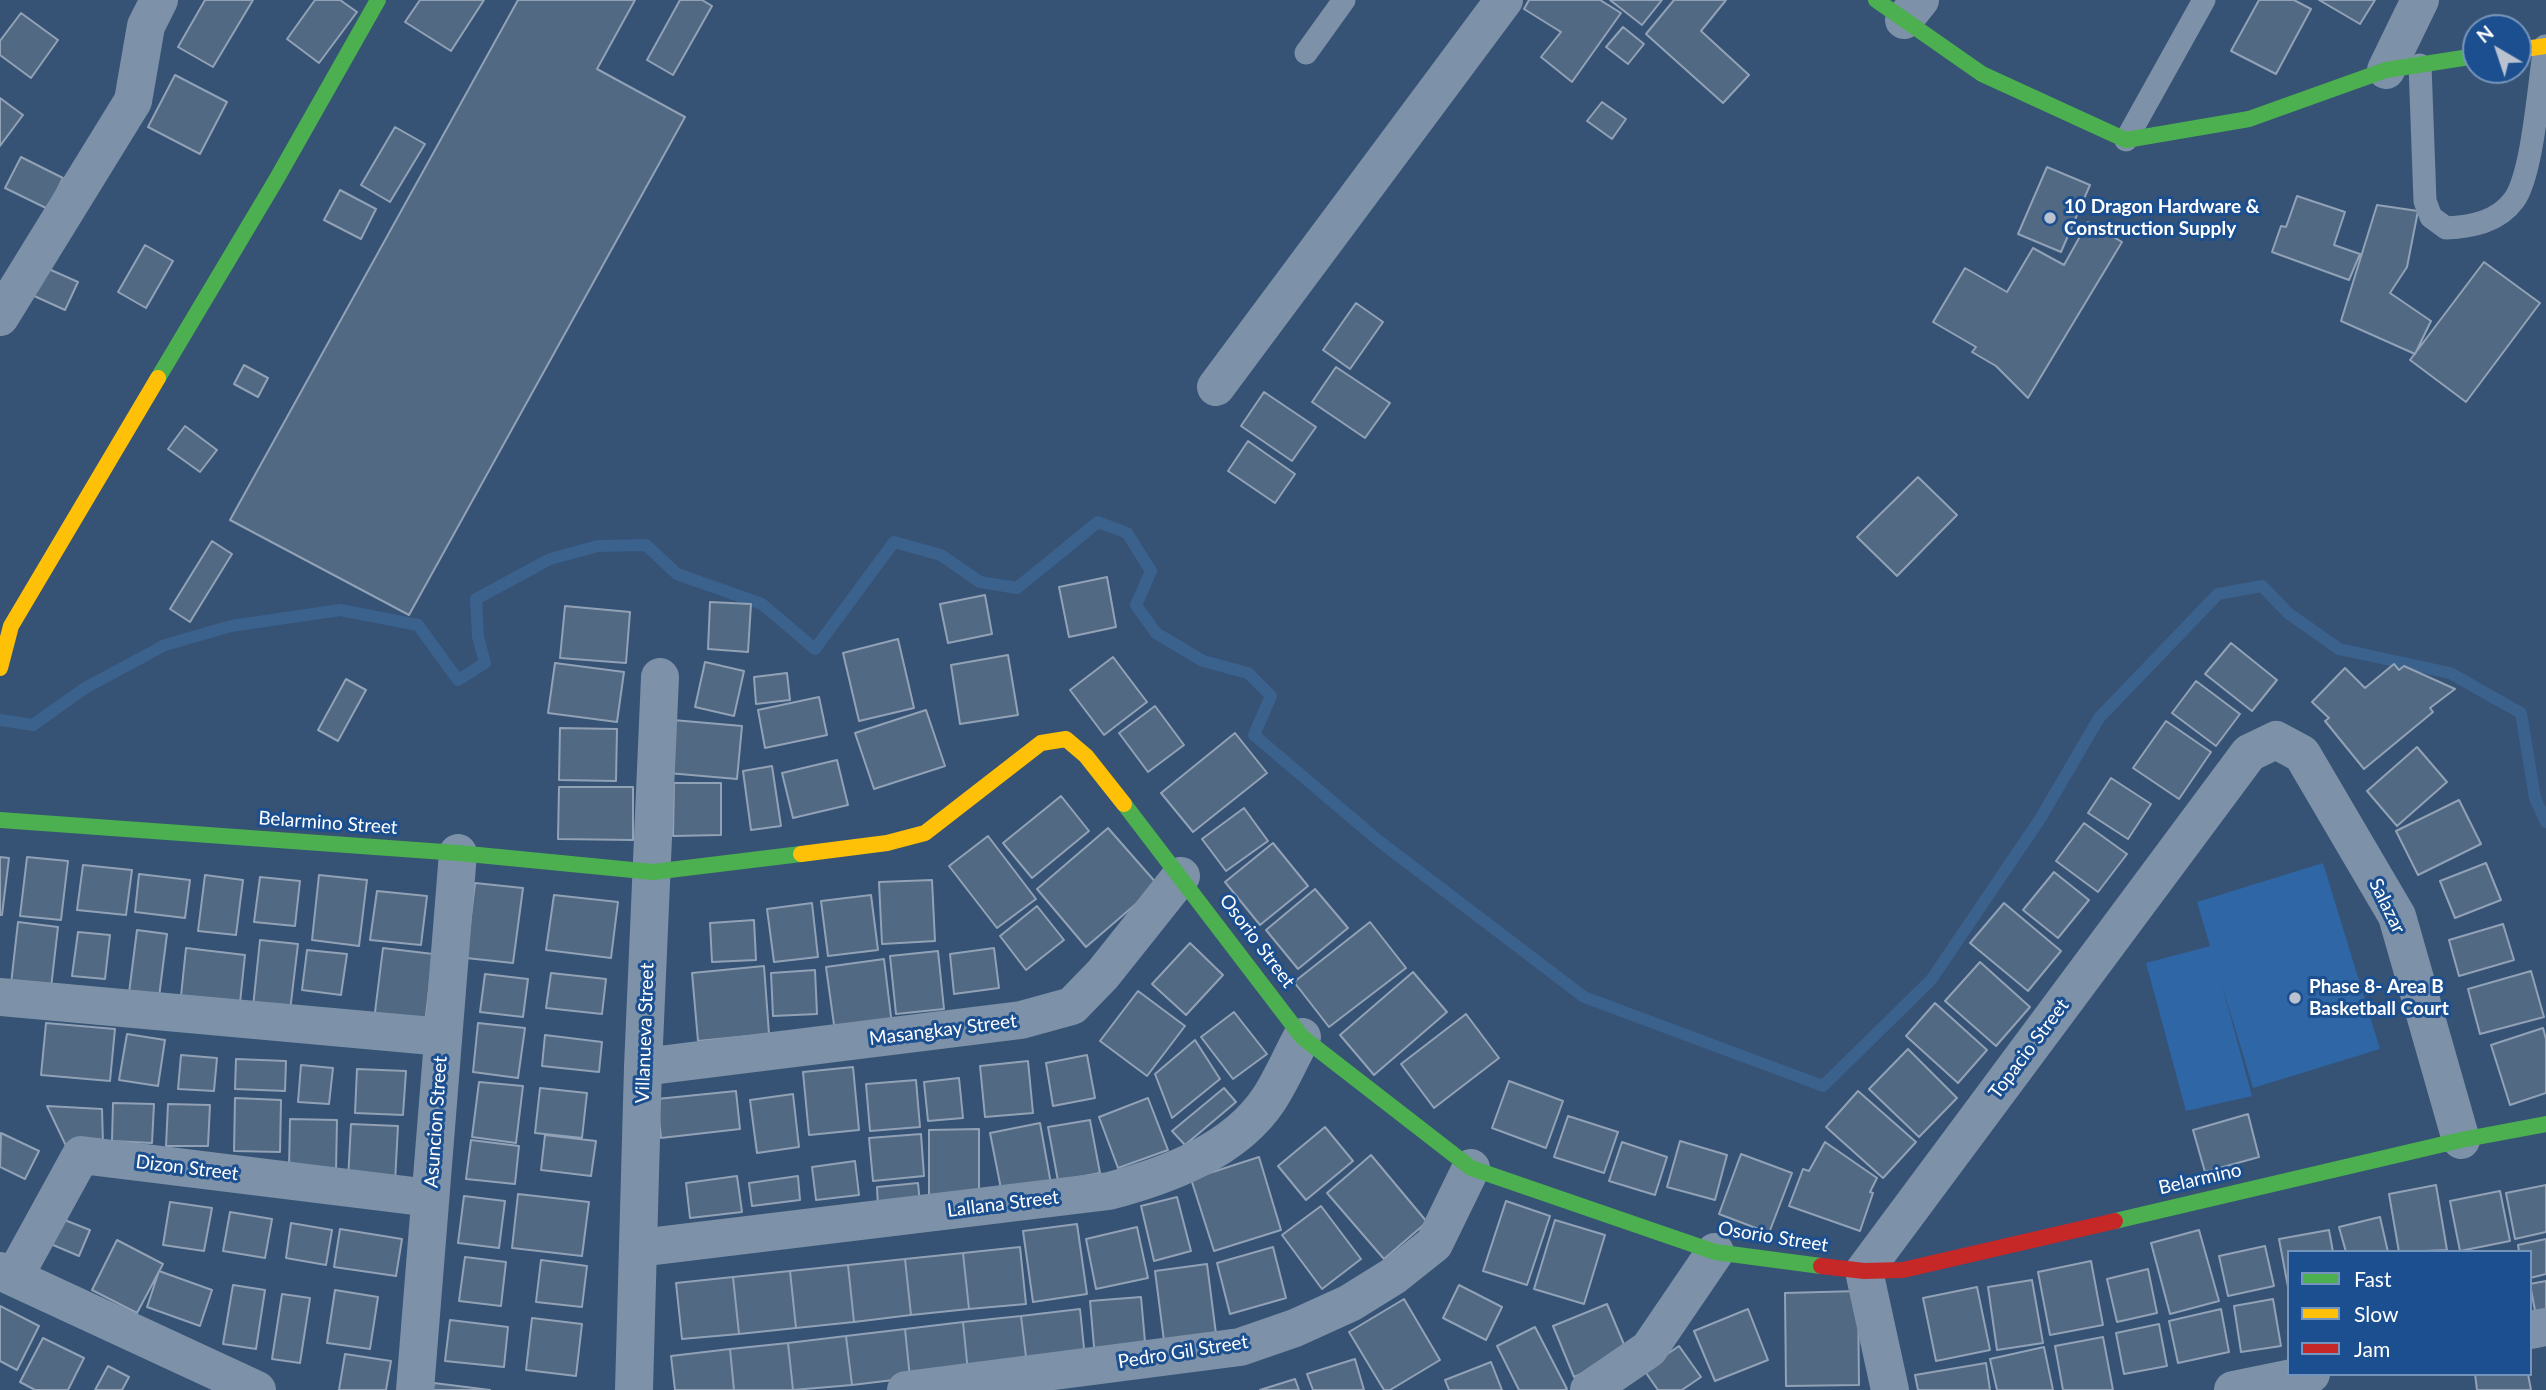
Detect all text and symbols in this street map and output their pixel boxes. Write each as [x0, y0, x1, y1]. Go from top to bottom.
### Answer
north arrow [2462, 14, 2532, 84]
text: N [2472, 20, 2498, 47]
place label: 10 Dragon Hardware & Construction Supply [2064, 196, 2259, 240]
marker: 10 Dragon Hardware & Construction Supply [2042, 210, 2058, 226]
street label: Belarmino Street [258, 807, 398, 839]
street label: Salazar [2364, 875, 2410, 937]
street label: Osorio Street [1214, 890, 1300, 992]
street label: Villanueva Street [631, 962, 659, 1104]
place label: Phase 8- Area B Basketball Court [2309, 976, 2449, 1020]
marker: Phase 8- Area B Basketball Court [2287, 990, 2303, 1006]
street label: Topacio Street [1984, 995, 2074, 1103]
street label: Masangkay Street [868, 1010, 1018, 1050]
street label: Asuncion Street [420, 1055, 452, 1189]
street label: Dizon Street [134, 1150, 240, 1186]
street label: Belarmino [2156, 1158, 2244, 1200]
street label: Lallana Street [946, 1186, 1060, 1222]
street label: Osorio Street [1716, 1217, 1830, 1257]
legend [2287, 1250, 2532, 1376]
text: Fast [2354, 1266, 2391, 1291]
text: Slow [2354, 1301, 2398, 1326]
street label: Pedro Gil Street [1116, 1330, 1250, 1374]
text: Jam [2354, 1336, 2390, 1361]

